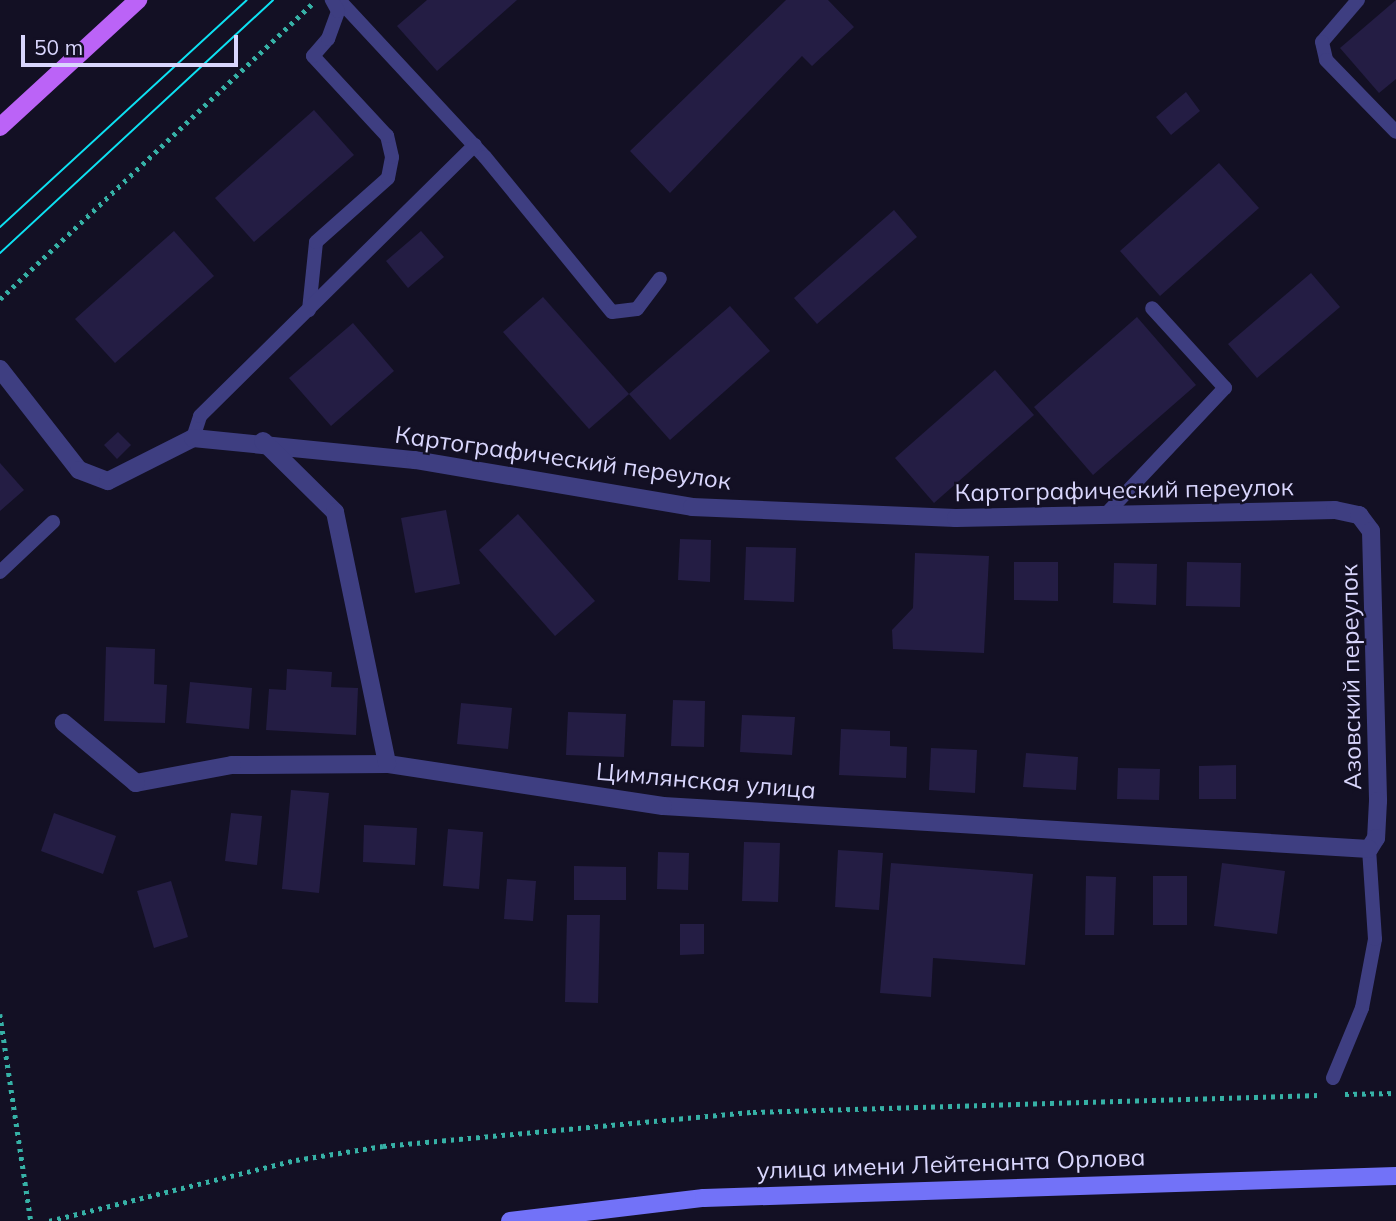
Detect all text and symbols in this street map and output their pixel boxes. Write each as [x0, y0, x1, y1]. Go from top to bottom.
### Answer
scale bar [24, 21, 242, 65]
text: 50 m [34, 34, 83, 60]
street label: Картографический переулок [393, 420, 733, 496]
street label: Картографический переулок [954, 473, 1294, 507]
street label: Азовский переулок [1335, 564, 1367, 790]
street label: Цимлянская улица [595, 757, 817, 805]
street label: улица имени Лейтенанта Орлова [756, 1143, 1146, 1185]

